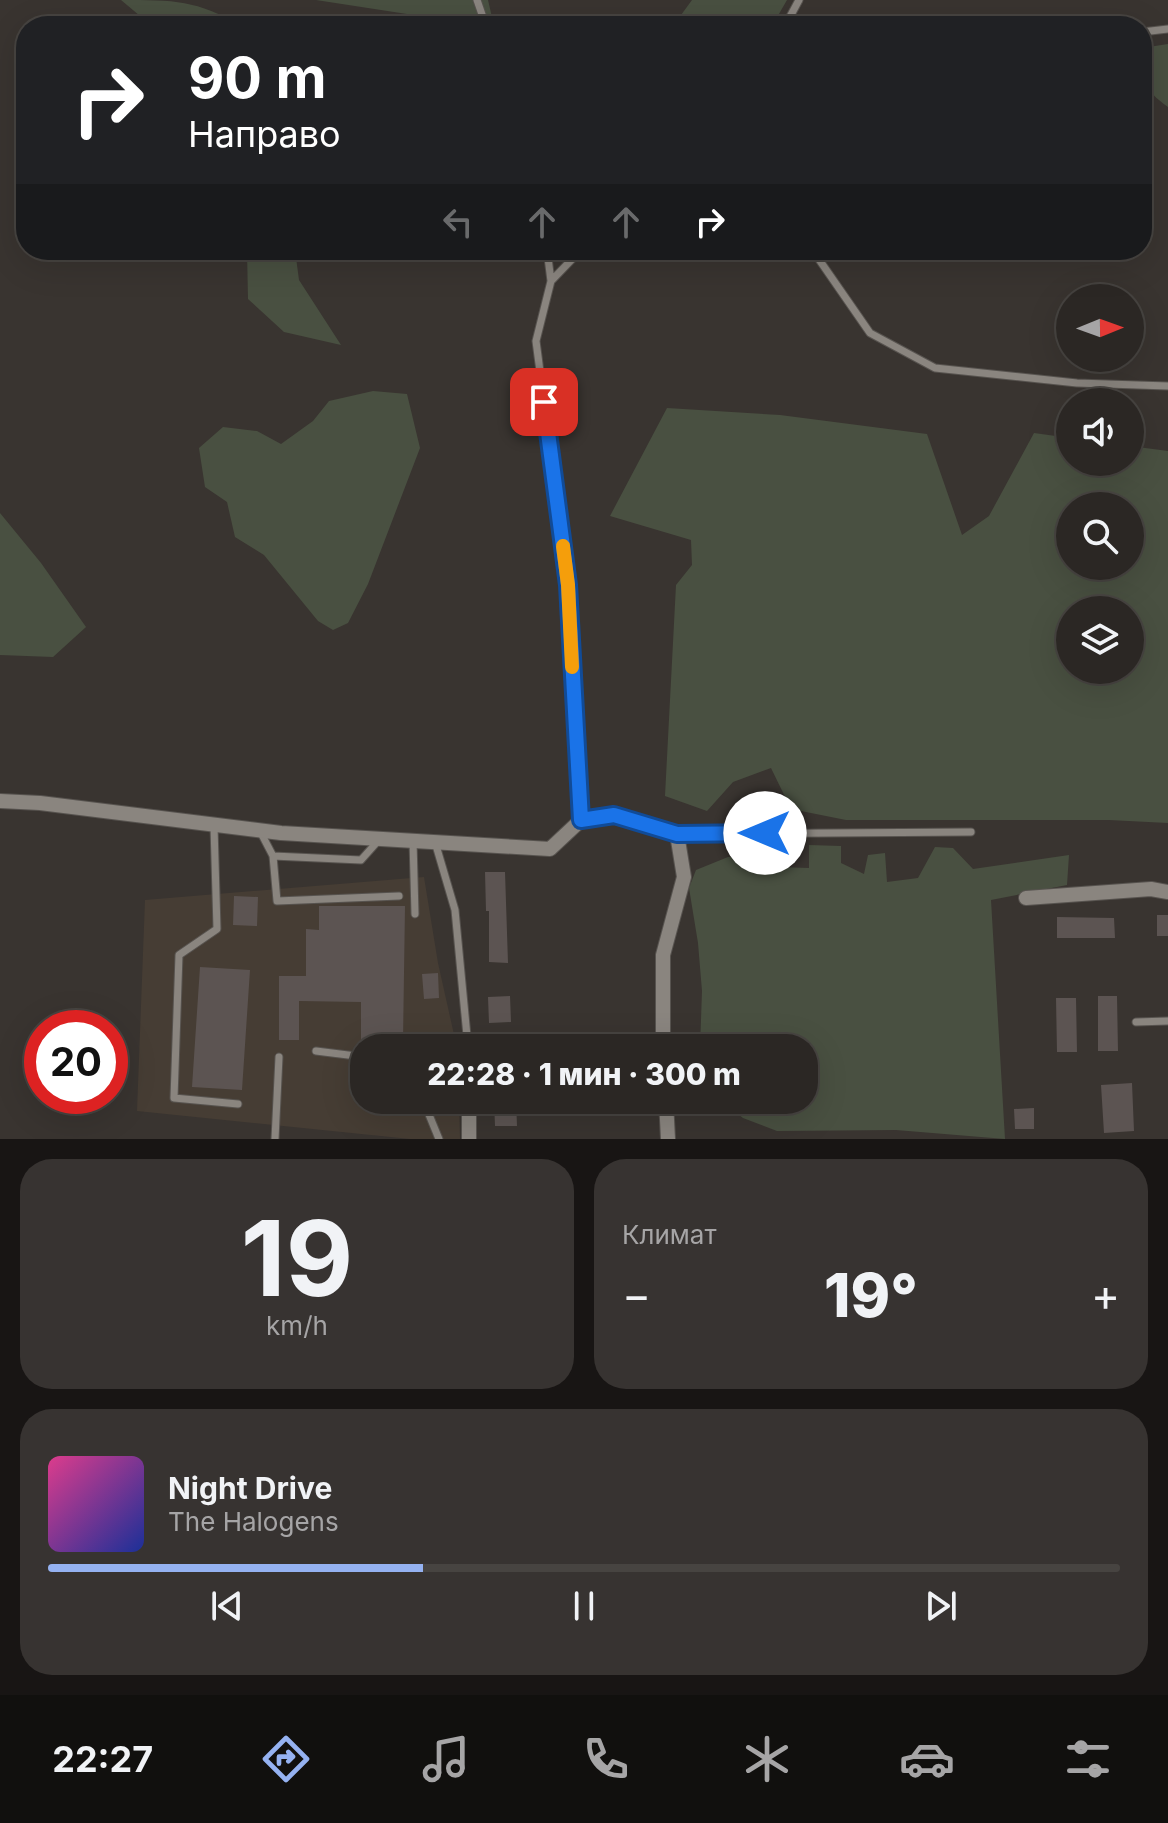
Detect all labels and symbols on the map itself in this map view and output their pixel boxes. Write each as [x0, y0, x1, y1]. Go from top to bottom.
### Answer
north arrow [1056, 284, 1144, 372]
pin [510, 368, 578, 436]
position arrow [723, 791, 807, 875]
speed limit sign: 20 [24, 1010, 128, 1114]

